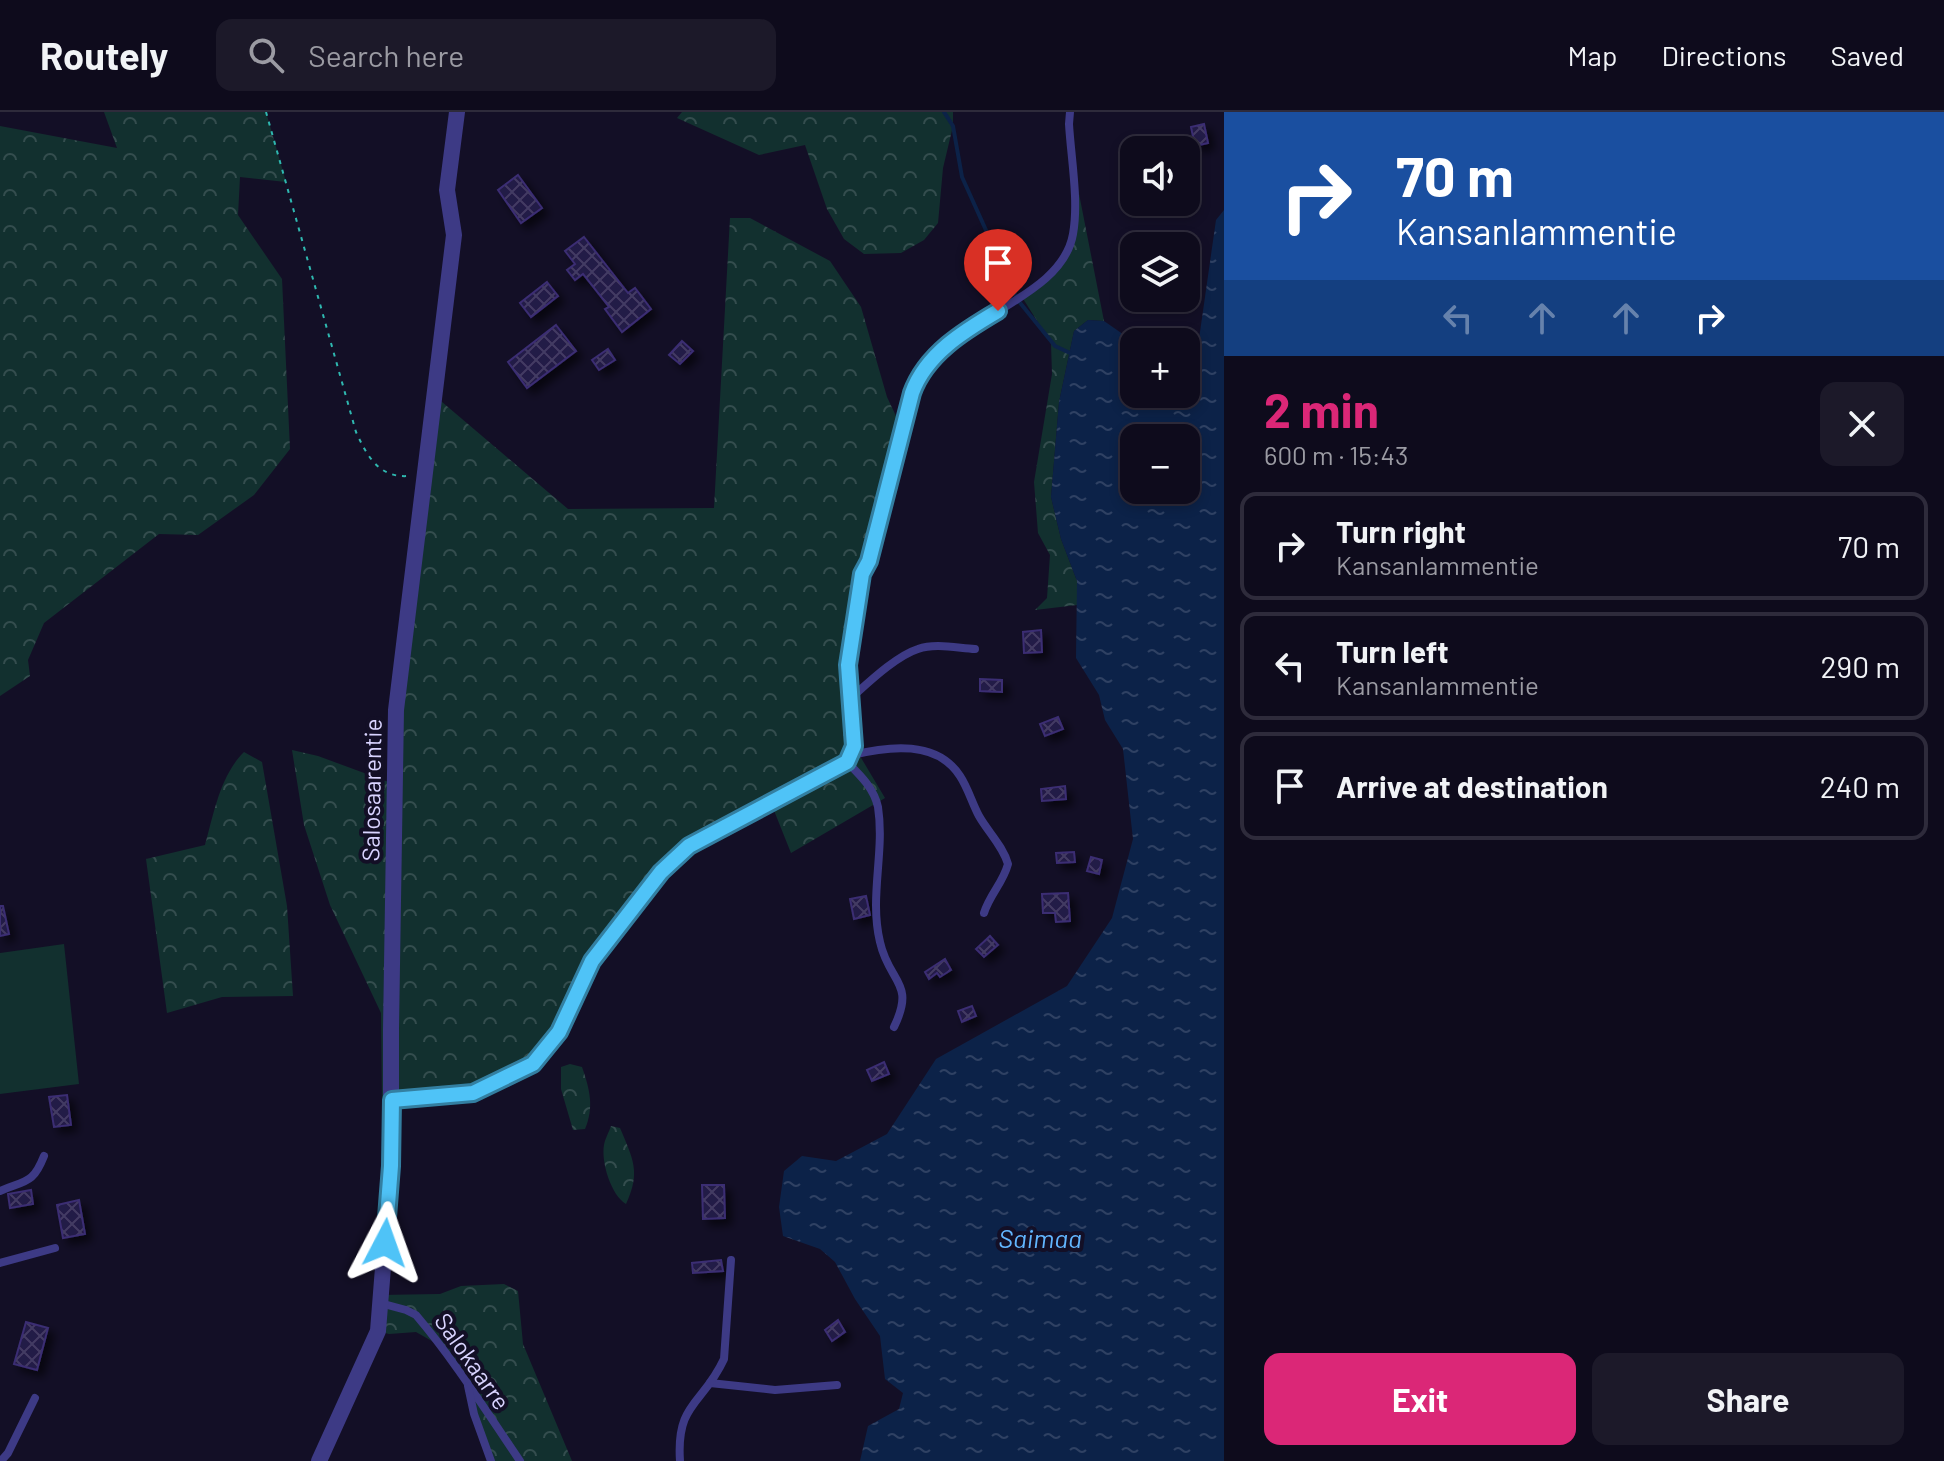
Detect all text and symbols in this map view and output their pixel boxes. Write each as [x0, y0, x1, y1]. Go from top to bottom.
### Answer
search box [216, 19, 776, 91]
text: Routely [40, 32, 168, 78]
icon: search [244, 33, 288, 77]
text: Search here [308, 37, 464, 73]
text: Map [1568, 38, 1617, 72]
text: Directions [1661, 38, 1787, 72]
text: Saved [1831, 38, 1904, 72]
map controls [1120, 136, 1200, 504]
button: sound [1120, 136, 1200, 216]
text: 70 m [1396, 141, 1514, 208]
icon: right [1264, 144, 1368, 248]
text: Kansanlammentie [1396, 209, 1677, 252]
pin [964, 229, 1032, 311]
button: layers [1120, 232, 1200, 312]
icon: arrive [976, 241, 1020, 285]
icon: left [1436, 296, 1480, 340]
icon: ahead [1520, 296, 1564, 340]
icon: ahead [1604, 296, 1648, 340]
icon: right [1688, 296, 1732, 340]
button: + [1120, 328, 1200, 408]
text: 2 min [1264, 380, 1379, 438]
button: close [1820, 382, 1904, 466]
button: − [1120, 424, 1200, 504]
text: 600 m · 15:43 [1264, 439, 1408, 470]
text: Turn right [1336, 513, 1466, 549]
icon: right [1268, 524, 1312, 568]
text: 70 m [1838, 528, 1900, 564]
text: Kansanlammentie [1336, 549, 1539, 580]
text: Turn left [1336, 633, 1449, 669]
icon: left [1268, 644, 1312, 688]
text: 290 m [1821, 648, 1900, 684]
text: Kansanlammentie [1336, 669, 1539, 700]
street label: Salosaarentie [355, 718, 387, 862]
icon: arrive [1268, 764, 1312, 808]
text: Arrive at destination [1336, 768, 1608, 804]
text: 240 m [1820, 768, 1900, 804]
position arrow [343, 1201, 427, 1285]
water label: Saimaa [998, 1222, 1082, 1253]
street label: Salokaarre [429, 1307, 517, 1415]
button: Exit [1264, 1353, 1576, 1445]
button: Share [1592, 1353, 1904, 1445]

